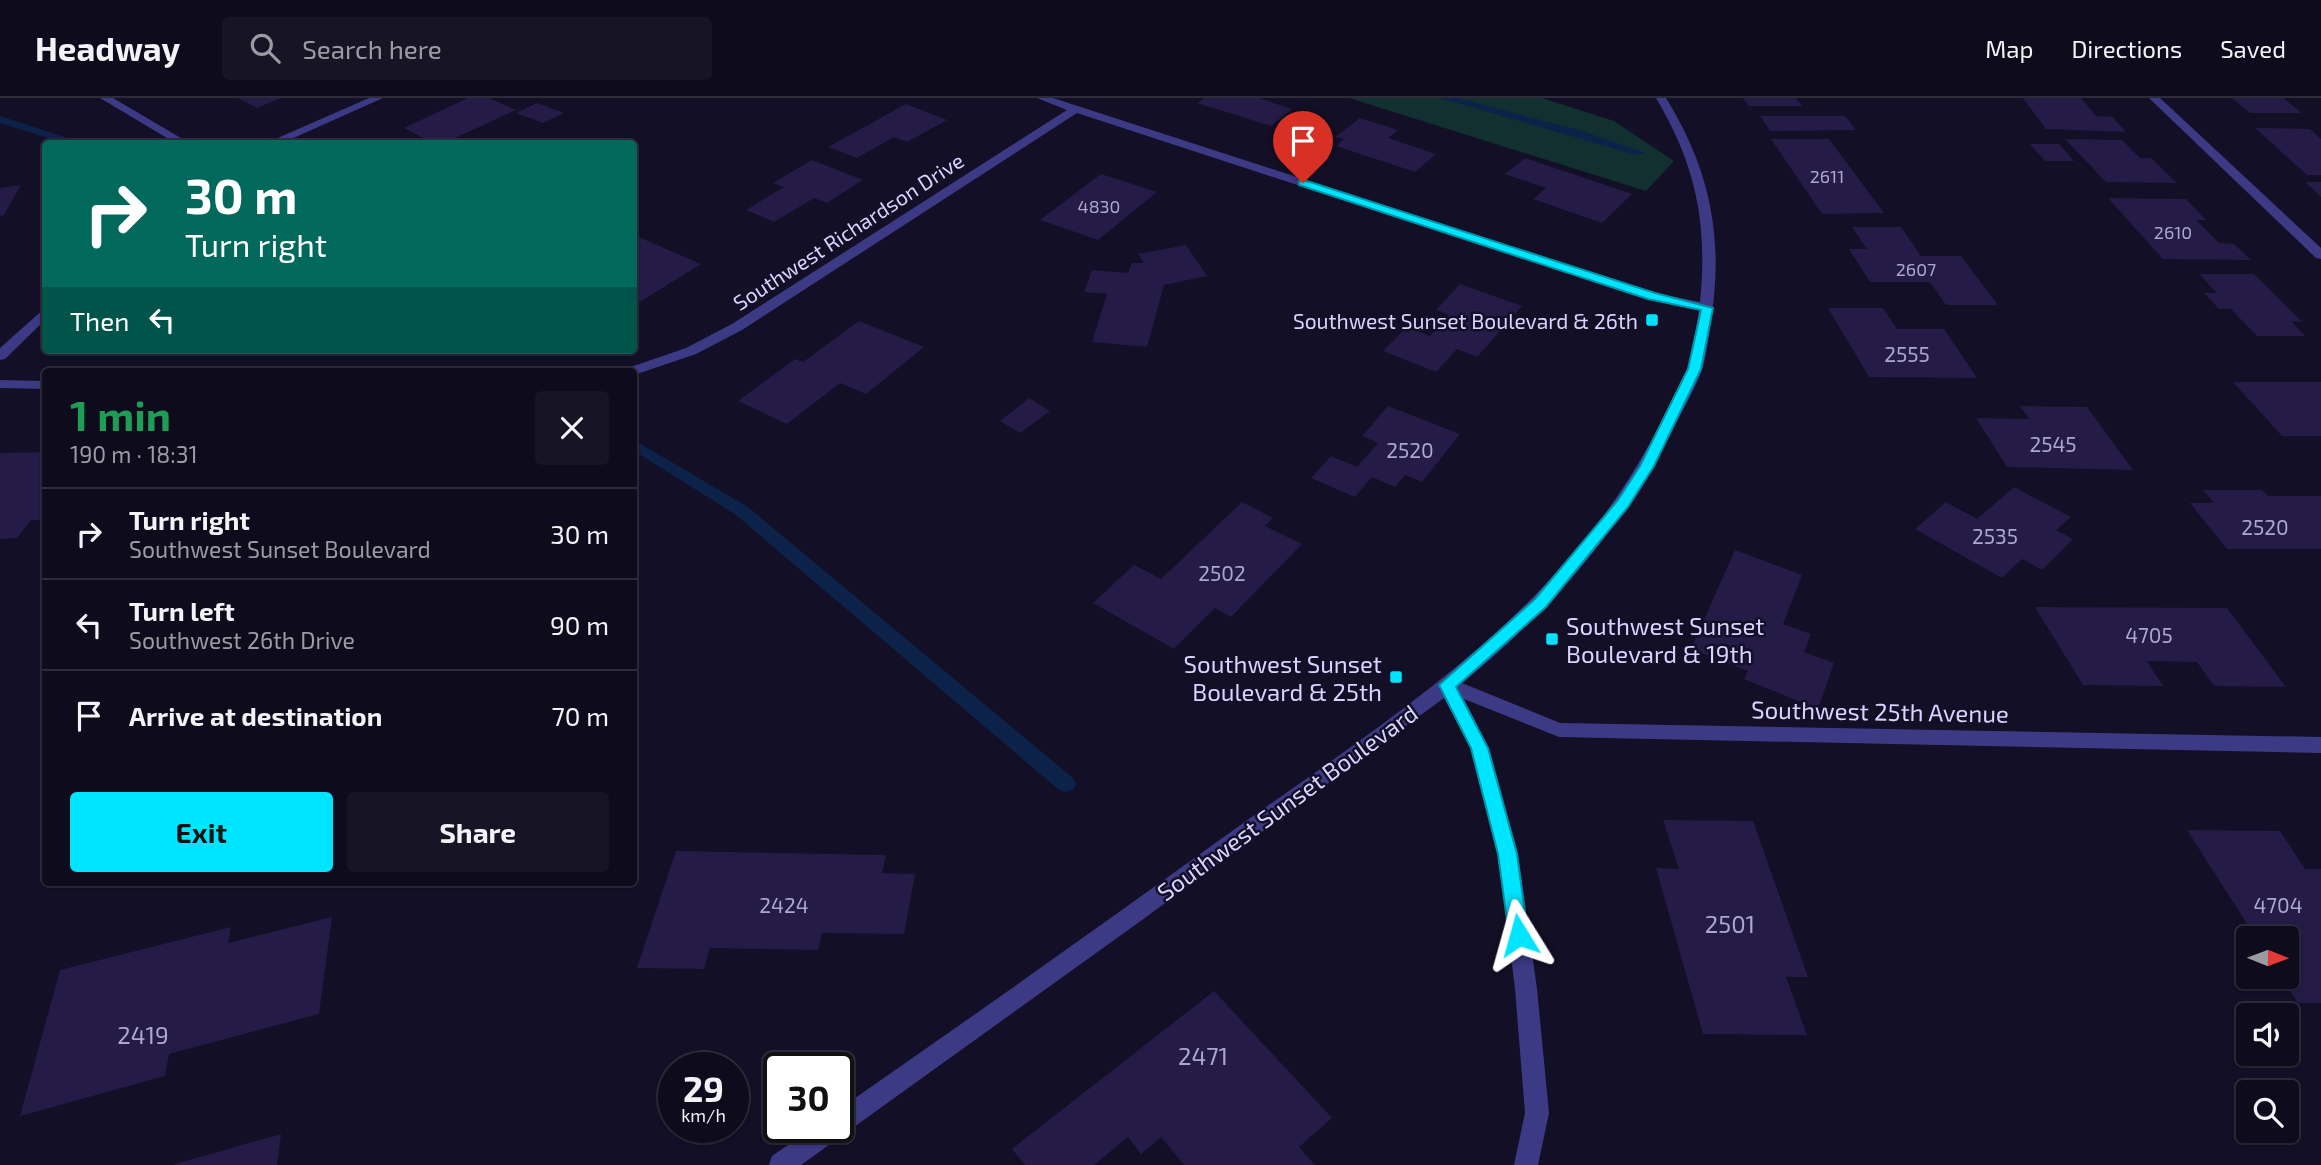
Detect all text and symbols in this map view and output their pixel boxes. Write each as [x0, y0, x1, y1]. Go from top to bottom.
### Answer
search box [222, 17, 712, 80]
text: Headway [35, 28, 180, 68]
icon: search [246, 29, 284, 67]
text: Search here [302, 33, 442, 64]
text: Map [1985, 34, 2033, 63]
text: Directions [2071, 34, 2182, 63]
text: Saved [2220, 34, 2286, 63]
pin [1273, 111, 1333, 183]
icon: arrive [1284, 122, 1322, 160]
street label: Southwest Richardson Drive [728, 147, 968, 315]
text: 30 m [185, 165, 297, 224]
house number: 2611 [1810, 165, 1844, 187]
icon: right [70, 168, 161, 259]
house number: 4830 [1078, 195, 1120, 217]
house number: 2610 [2154, 221, 2192, 243]
text: Turn right [185, 225, 327, 263]
house number: 2607 [1896, 258, 1936, 280]
icon: left [143, 301, 181, 339]
text: Then [70, 305, 129, 336]
place label: Southwest Sunset Boulevard & 26th [1293, 308, 1638, 333]
marker: Southwest Sunset Boulevard & 26th [1644, 312, 1660, 328]
house number: 2555 [1884, 341, 1930, 366]
text: 1 min [70, 389, 171, 439]
button: close [535, 391, 609, 465]
house number: 2545 [2029, 431, 2077, 456]
house number: 2520 [1386, 437, 1434, 462]
text: 190 m · 18:31 [70, 440, 198, 468]
text: Turn right [129, 504, 250, 535]
house number: 2520 [2241, 514, 2289, 539]
icon: right [70, 515, 108, 553]
text: 30 m [550, 518, 609, 549]
house number: 2535 [1972, 523, 2018, 548]
text: Southwest Sunset Boulevard [129, 535, 431, 563]
house number: 2502 [1198, 560, 1246, 585]
text: Turn left [129, 595, 235, 626]
icon: left [70, 606, 108, 644]
text: 90 m [550, 609, 609, 640]
place label: Southwest Sunset Boulevard & 19th [1566, 611, 1764, 668]
house number: 4705 [2125, 622, 2173, 647]
text: Southwest 26th Drive [129, 626, 355, 654]
marker: Southwest Sunset Boulevard & 19th [1544, 631, 1560, 647]
place label: Southwest Sunset Boulevard & 25th [1184, 649, 1382, 706]
marker: Southwest Sunset Boulevard & 25th [1388, 669, 1404, 685]
street label: Southwest 25th Avenue [1751, 694, 2009, 728]
icon: arrive [70, 697, 108, 735]
street label: Southwest Sunset Boulevard [1151, 698, 1423, 906]
text: Arrive at destination [129, 700, 382, 731]
text: 70 m [551, 700, 609, 731]
button: Exit [70, 792, 333, 872]
button: Share [347, 792, 609, 872]
house number: 2424 [759, 892, 809, 917]
house number: 4704 [2253, 892, 2303, 917]
position arrow [1482, 898, 1556, 972]
house number: 2501 [1705, 909, 1755, 938]
north arrow [2236, 926, 2300, 989]
map controls [2236, 926, 2299, 1143]
button: sound [2236, 1003, 2299, 1066]
house number: 2419 [117, 1020, 169, 1049]
house number: 2471 [1178, 1041, 1228, 1070]
speed limit sign: 30 [763, 1052, 854, 1143]
text: 29 [683, 1067, 724, 1109]
button: search [2236, 1080, 2299, 1143]
text: km/h [681, 1104, 726, 1126]

